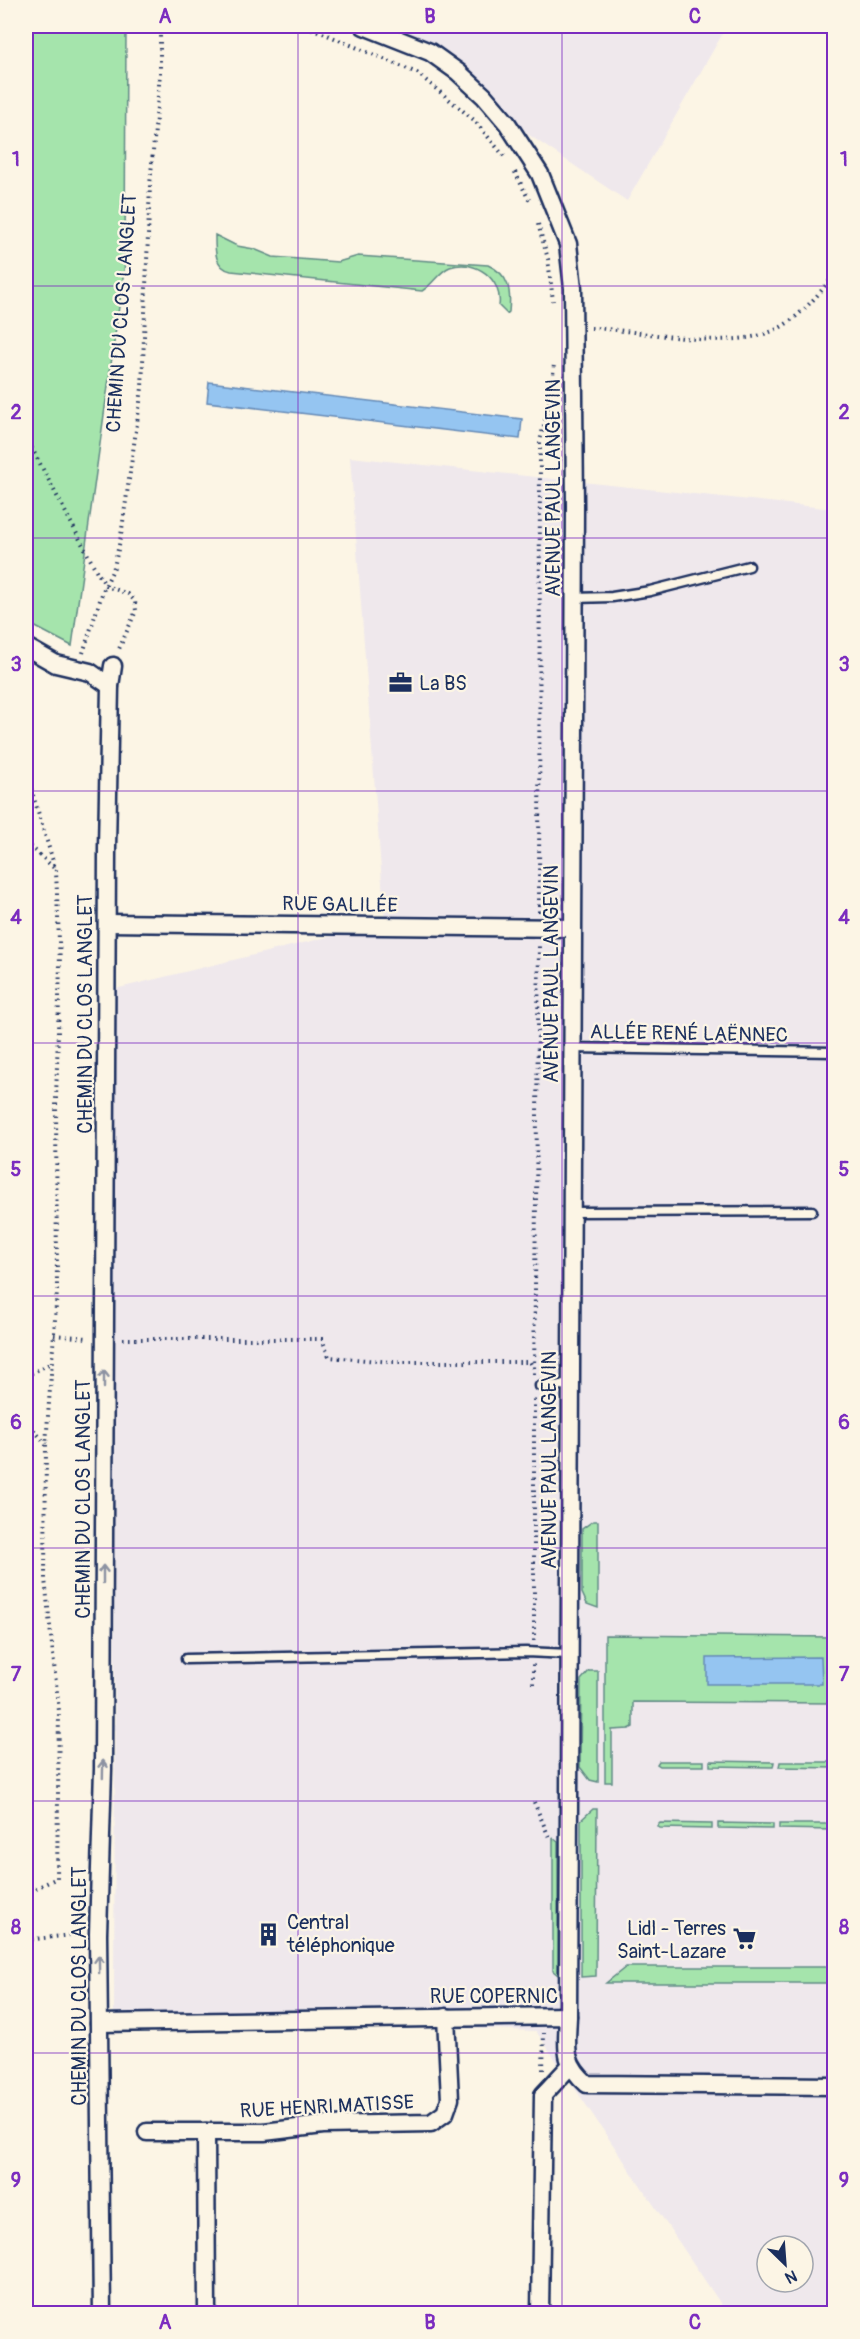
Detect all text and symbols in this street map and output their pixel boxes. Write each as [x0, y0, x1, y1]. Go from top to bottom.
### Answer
text: A [159, 4, 172, 29]
text: B [424, 4, 436, 29]
text: C [689, 4, 701, 29]
text: 1 [12, 147, 20, 172]
text: 1 [840, 147, 848, 172]
street label: CHEMIN DU CLOS LANGLET [101, 193, 142, 433]
street label: AVENUE PAUL LANGEVIN [541, 379, 566, 597]
text: 2 [10, 400, 22, 425]
text: 2 [838, 400, 850, 425]
text: 3 [10, 652, 22, 677]
text: 3 [838, 652, 850, 677]
office icon: La BS [388, 670, 414, 696]
place label: La BS [419, 671, 467, 696]
street label: AVENUE PAUL LANGEVIN [539, 865, 564, 1083]
street label: RUE GALILÉE [282, 891, 398, 918]
street label: CHEMIN DU CLOS LANGLET [73, 894, 98, 1134]
text: 4 [10, 905, 22, 930]
text: 4 [838, 905, 850, 930]
street label: ALLÉE RENÉ LAËNNEC [590, 1019, 788, 1048]
text: 5 [11, 1157, 22, 1182]
text: 5 [839, 1157, 850, 1182]
street label: AVENUE PAUL LANGEVIN [537, 1351, 562, 1569]
one-way arrow [98, 1370, 110, 1390]
street label: CHEMIN DU CLOS LANGLET [71, 1379, 96, 1619]
text: 6 [10, 1410, 22, 1435]
text: 6 [838, 1410, 850, 1435]
one-way arrow [97, 1565, 109, 1585]
text: 7 [11, 1662, 22, 1687]
text: 7 [839, 1662, 850, 1687]
one-way arrow [97, 1760, 108, 1780]
street label: CHEMIN DU CLOS LANGLET [67, 1866, 92, 2106]
place label: Central téléphonique [286, 1910, 395, 1958]
text: 8 [11, 1915, 21, 1940]
text: 8 [839, 1915, 849, 1940]
place label: Lidl - Terres Saint-Lazare [617, 1916, 726, 1964]
building icon: Central téléphonique [256, 1921, 282, 1947]
supermarket icon: Lidl - Terres Saint-Lazare [731, 1926, 757, 1952]
one-way arrow [93, 1955, 104, 1975]
street label: RUE COPERNIC [430, 1984, 558, 2009]
street label: RUE HENRI MATISSE [239, 2089, 415, 2124]
text: 9 [11, 2168, 21, 2193]
text: 9 [839, 2168, 849, 2193]
north arrow [755, 2234, 815, 2294]
text: N [782, 2265, 800, 2288]
text: A [159, 2310, 172, 2335]
text: B [424, 2310, 436, 2335]
text: C [689, 2310, 701, 2335]

